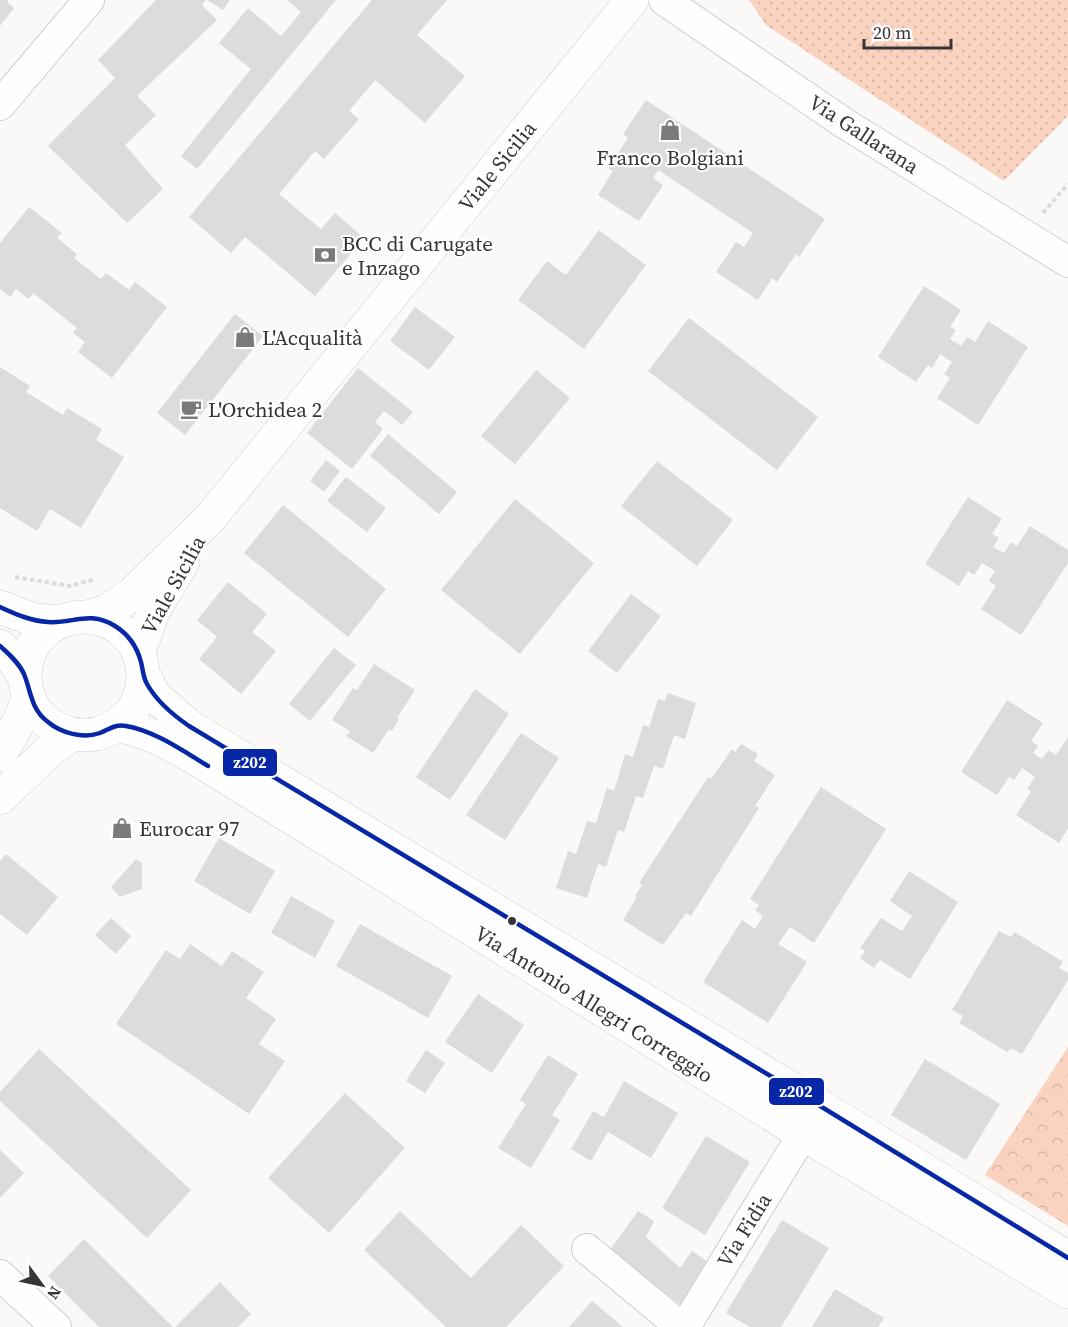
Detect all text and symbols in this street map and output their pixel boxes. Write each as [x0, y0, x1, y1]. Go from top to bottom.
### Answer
scale bar [864, 12, 951, 50]
text: 20 m [873, 20, 911, 45]
street label: Via Gallarana [803, 88, 925, 181]
street label: Viale Sicilia [451, 114, 543, 218]
shop icon: Franco Bolgiani [658, 118, 682, 142]
place label: Franco Bolgiani [596, 143, 744, 172]
place label: BCC di Carugate e Inzago [342, 229, 493, 282]
bank icon: BCC di Carugate e Inzago [313, 243, 337, 267]
place label: L'Acqualità [262, 323, 363, 352]
shop icon: L'Acqualità [233, 325, 257, 349]
place label: L'Orchidea 2 [208, 395, 322, 424]
cafe icon: L'Orchidea 2 [179, 397, 203, 421]
street label: Viale Sicilia [134, 530, 212, 640]
line badge: z202 [222, 748, 278, 777]
text: z202 [233, 751, 267, 773]
place label: Eurocar 97 [139, 814, 240, 843]
shop icon: Eurocar 97 [110, 816, 134, 840]
unlabelled marker [506, 915, 518, 927]
street label: Via Antonio Allegri Correggio [469, 919, 719, 1089]
line badge: z202 [768, 1077, 825, 1106]
text: z202 [779, 1080, 813, 1102]
street label: Via Fidia [710, 1187, 778, 1273]
north arrow [12, 1255, 72, 1315]
text: N [42, 1282, 67, 1304]

